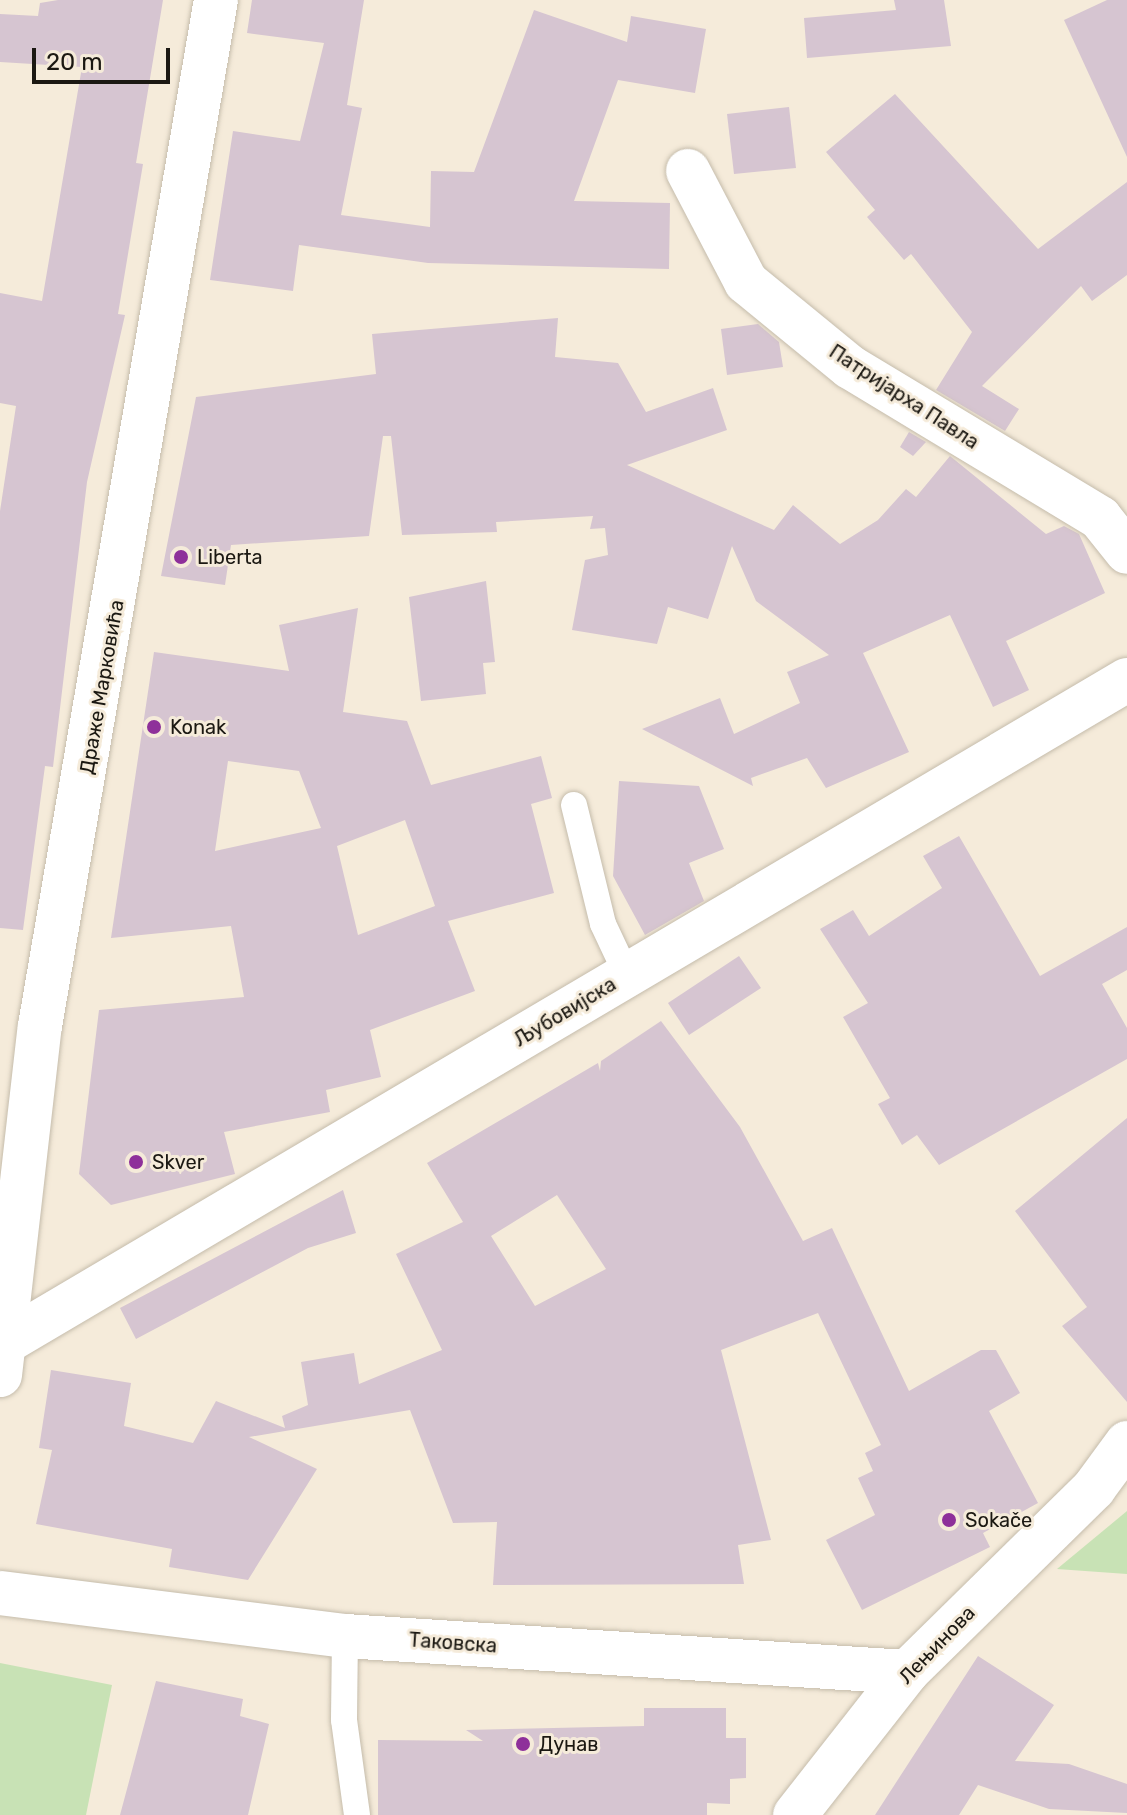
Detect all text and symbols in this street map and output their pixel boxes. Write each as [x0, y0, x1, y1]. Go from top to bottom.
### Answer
scale bar [36, 32, 174, 82]
text: 20 m [46, 48, 103, 76]
street label: Патријарха Павла [825, 340, 983, 454]
place label: Liberta [197, 545, 263, 569]
marker: Liberta [172, 548, 190, 566]
street label: Драже Марковића [75, 598, 129, 776]
place label: Konak [170, 715, 226, 739]
marker: Konak [145, 718, 163, 736]
street label: Љубовијска [510, 972, 620, 1052]
place label: Skver [152, 1150, 204, 1174]
marker: Skver [127, 1153, 145, 1171]
place label: Sokače [965, 1508, 1032, 1532]
marker: Sokače [940, 1511, 958, 1529]
street label: Лењинова [894, 1601, 980, 1689]
street label: Таковска [408, 1628, 498, 1658]
place label: Дунав [539, 1732, 599, 1756]
marker: Дунав [514, 1735, 532, 1753]

